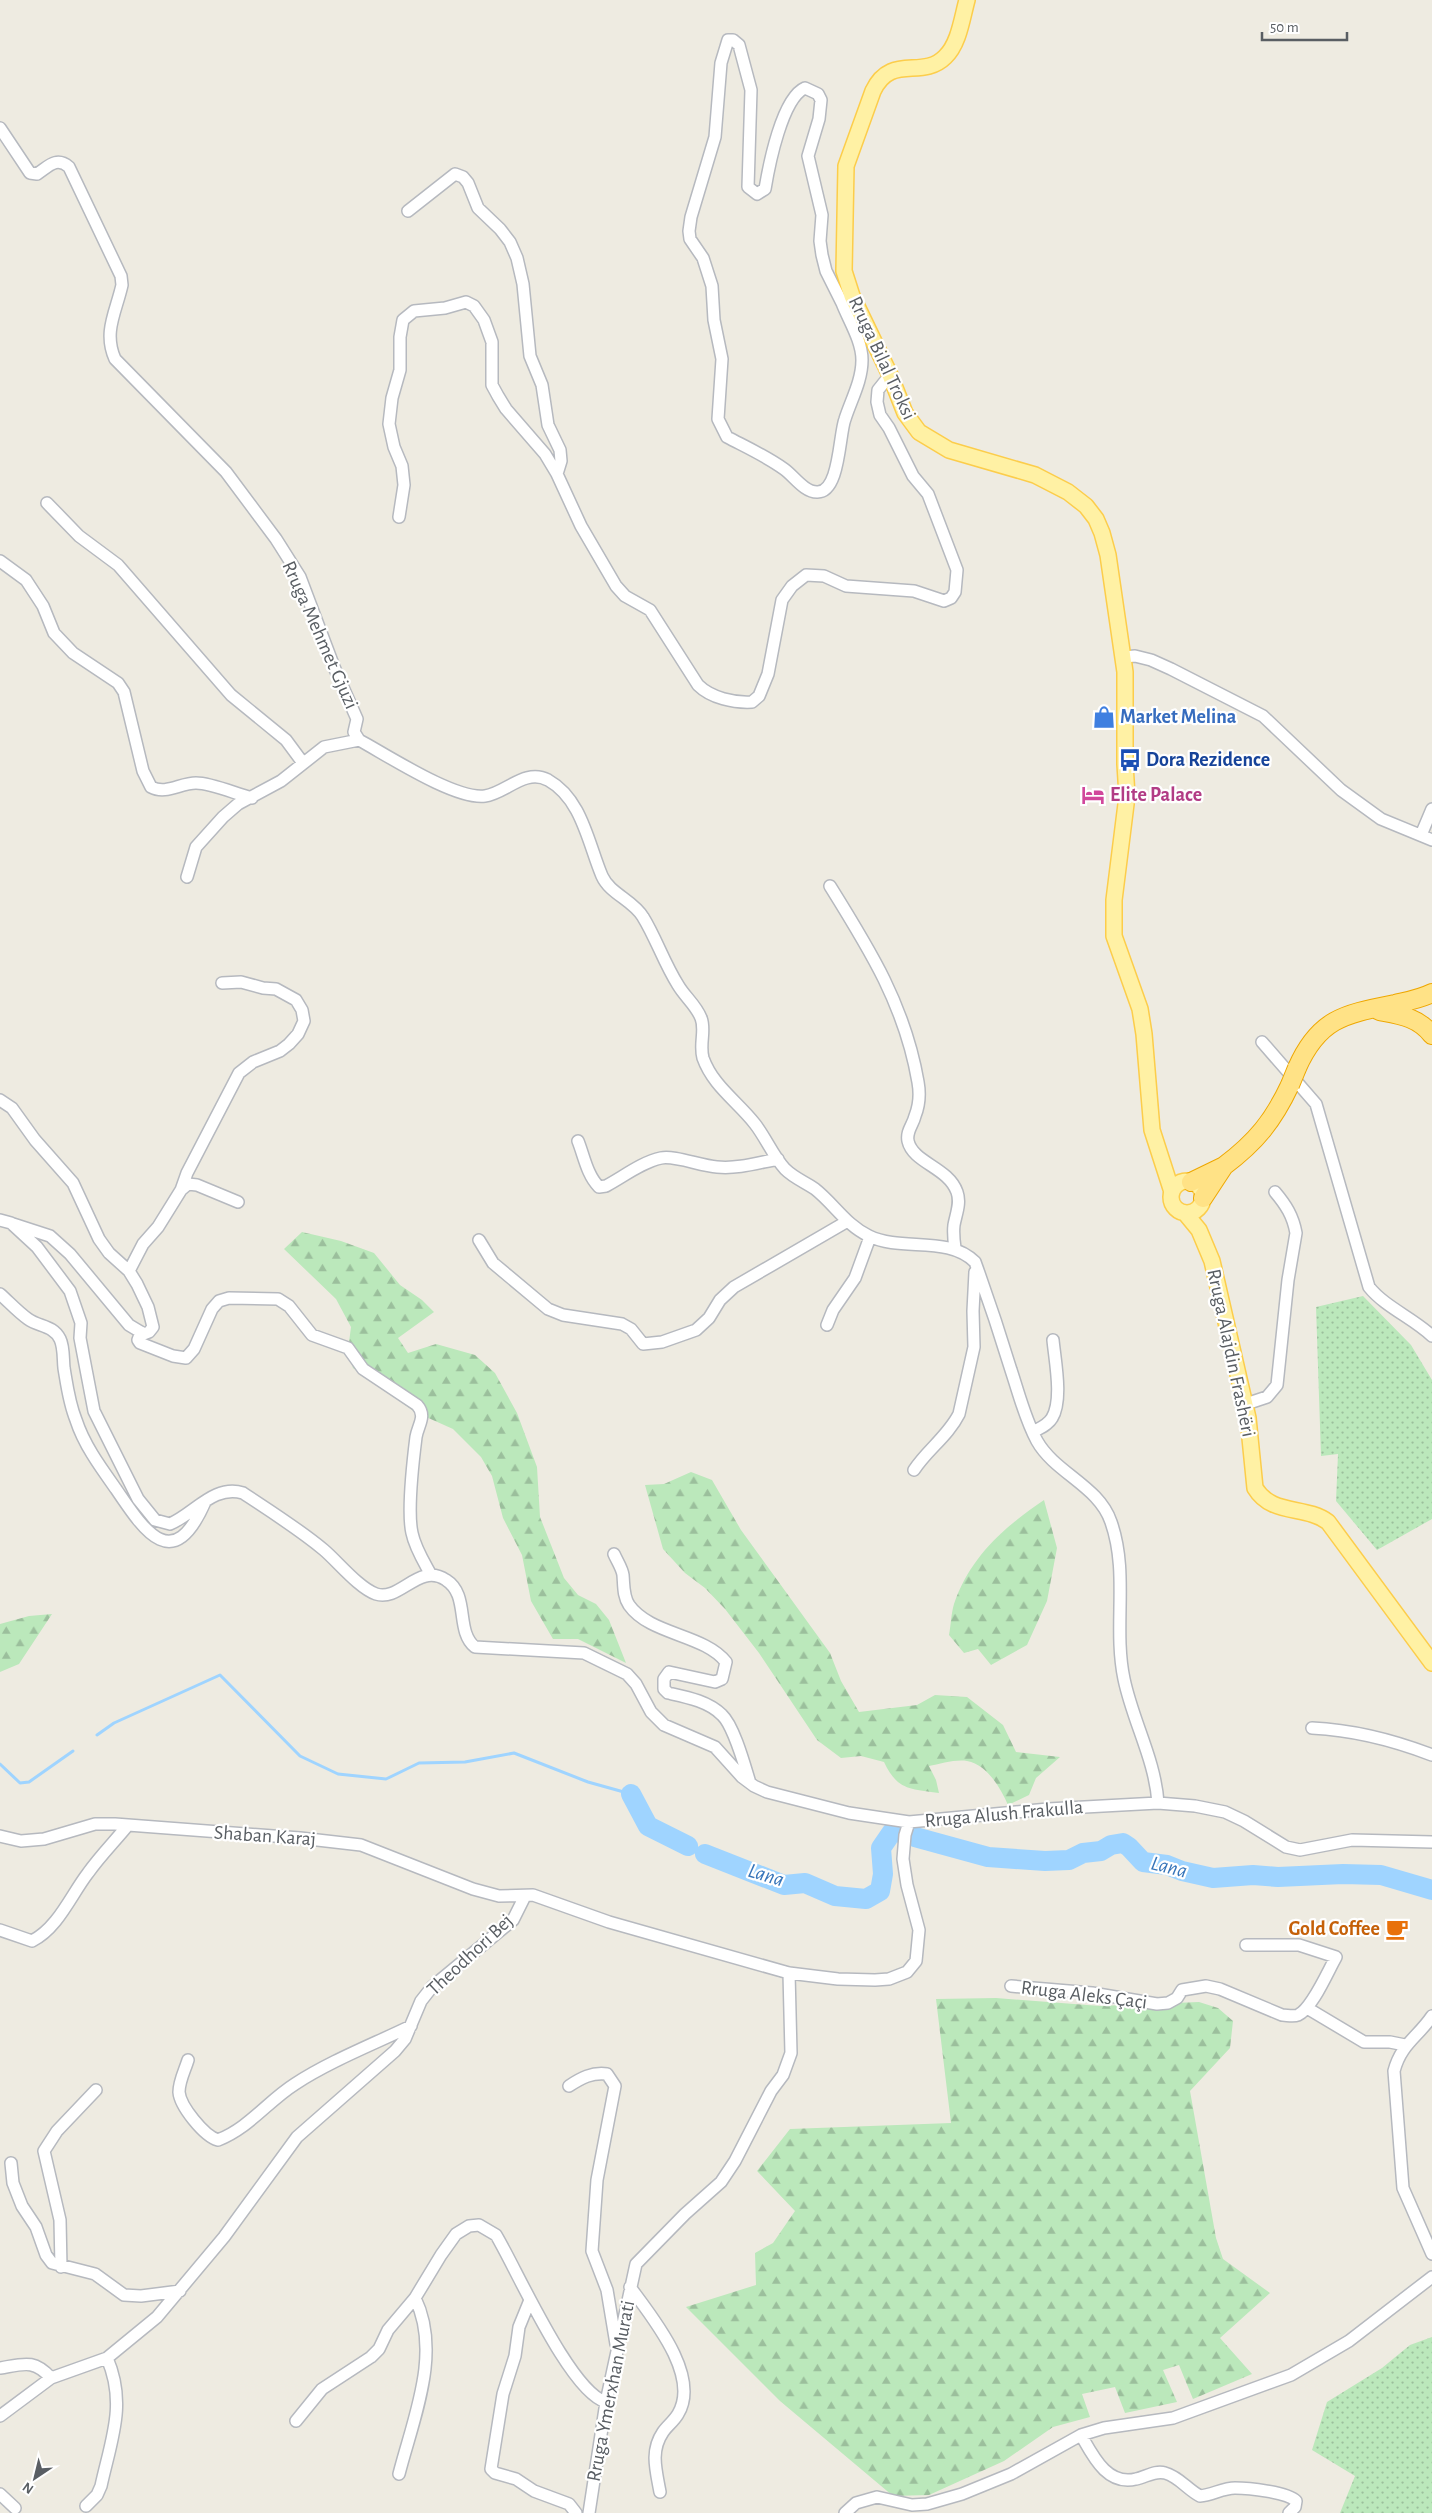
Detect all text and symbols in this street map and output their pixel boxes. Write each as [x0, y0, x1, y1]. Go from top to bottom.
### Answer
scale bar [1262, 10, 1347, 42]
text: 50 m [1270, 20, 1299, 35]
street label: Rruga Bilal Troksi [845, 293, 919, 423]
street label: Rruga Mehmet Gjuzi [278, 558, 362, 712]
shop icon: Market Melina [1091, 704, 1117, 730]
place label: Market Melina [1120, 707, 1237, 727]
bus stop icon: Dora Rezidence [1117, 747, 1143, 773]
place label: Dora Rezidence [1146, 750, 1270, 770]
hotel icon: Elite Palace [1080, 782, 1106, 808]
place label: Elite Palace [1110, 785, 1202, 805]
street label: Rruga Alajdin Frashëri [1203, 1267, 1259, 1439]
street label: Rruga Alush Frakulla [924, 1797, 1084, 1831]
street label: Shaban Karaj [213, 1822, 317, 1850]
water label: Lana [1149, 1852, 1189, 1882]
water label: Lana [746, 1860, 786, 1890]
street label: Theodhori Bej [423, 1910, 517, 2000]
cafe icon: Gold Coffee [1384, 1916, 1410, 1942]
place label: Gold Coffee [1288, 1919, 1380, 1939]
street label: Rruga Aleks Çaçi [1020, 1977, 1148, 2013]
street label: Rruga Ymerxhan Murati [584, 2299, 638, 2483]
north arrow [10, 2453, 60, 2503]
text: N [20, 2479, 36, 2496]

